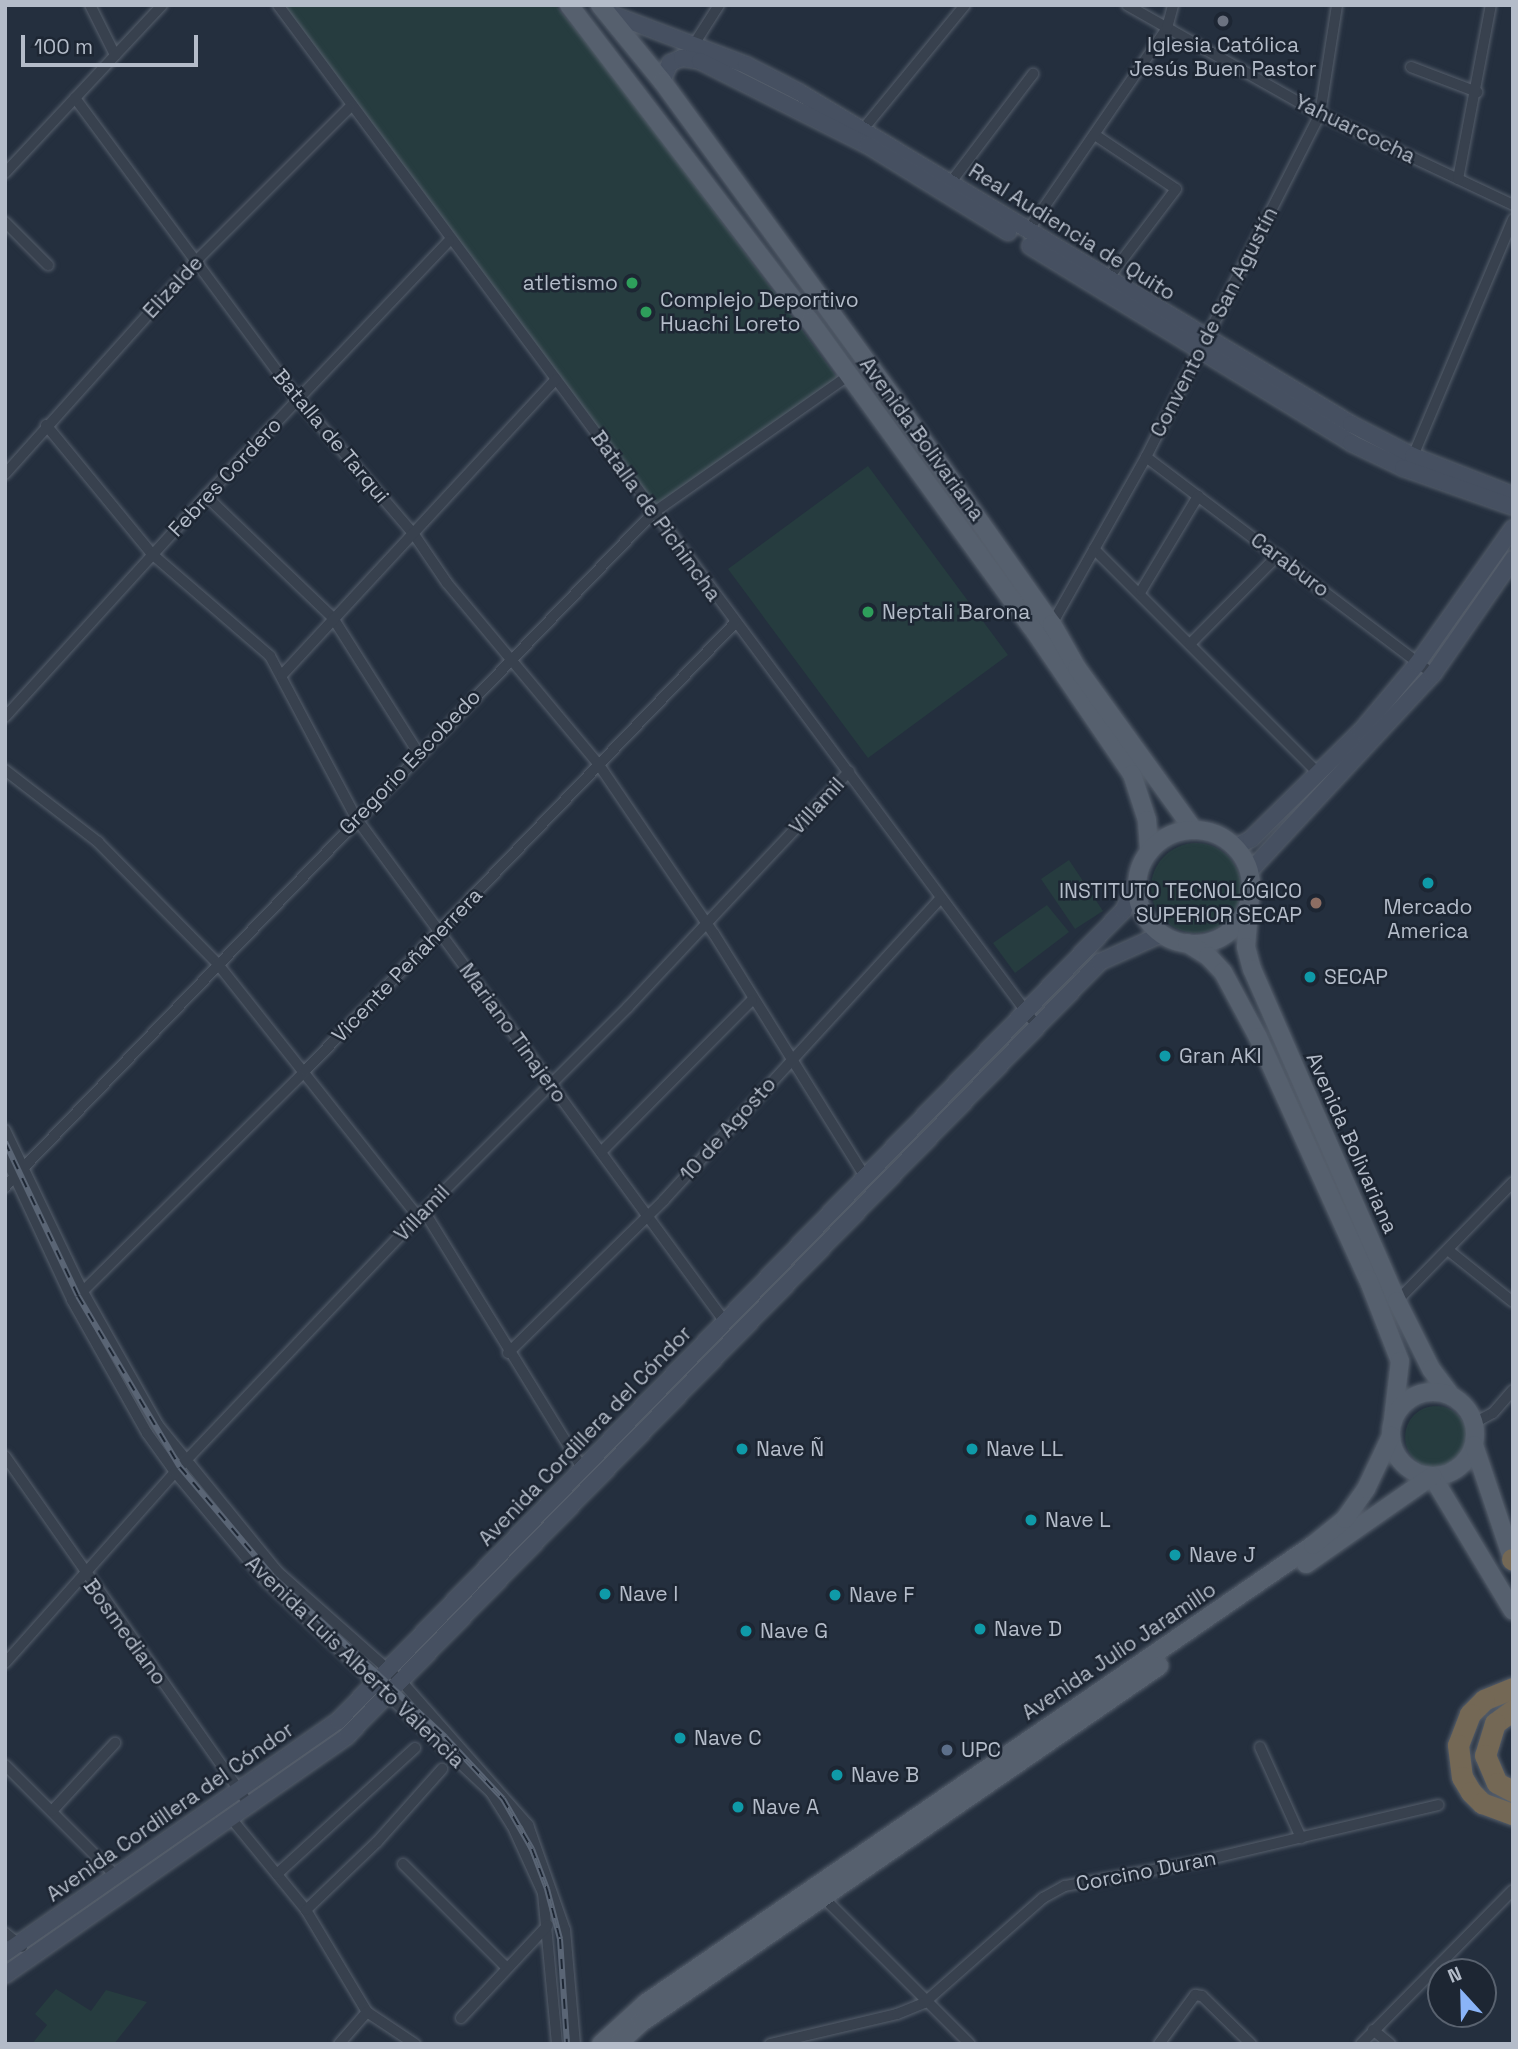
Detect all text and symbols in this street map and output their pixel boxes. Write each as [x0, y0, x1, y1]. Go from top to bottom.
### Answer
marker: Iglesia Católica Jesús Buen Pastor [1215, 13, 1231, 29]
scale bar [24, 21, 201, 65]
place label: Iglesia Católica Jesús Buen Pastor [1129, 32, 1317, 82]
text: 100 m [34, 33, 93, 60]
street label: Yahuarcocha [1290, 89, 1420, 169]
street label: Real Audiencia de Quito [964, 158, 1180, 306]
street label: Convento de San Agustín [1145, 203, 1283, 441]
street label: Elizalde [138, 251, 208, 323]
place label: atletismo [523, 270, 618, 296]
marker: atletismo [624, 275, 640, 291]
place label: Complejo Deportivo Huachi Loreto [660, 287, 859, 337]
marker: Complejo Deportivo Huachi Loreto [638, 304, 654, 320]
street label: Avenida Bolivariana [854, 353, 990, 525]
street label: Batalla de Tarqui [267, 364, 395, 508]
street label: Febres Cordero [163, 412, 287, 542]
street label: Batalla de Pichincha [586, 426, 726, 606]
street label: Caraburo [1246, 527, 1334, 603]
place label: Neptali Barona [882, 599, 1030, 625]
marker: Neptali Barona [860, 604, 876, 620]
street label: Gregorio Escobedo [334, 684, 486, 840]
street label: Villamil [784, 772, 850, 840]
marker: Mercado America [1420, 875, 1436, 891]
place label: INSTITUTO TECNOLÓGICO SUPERIOR SECAP [1058, 878, 1302, 928]
street label: Vicente Peñaherrera [327, 882, 487, 1048]
place label: Mercado America [1384, 894, 1472, 944]
marker: INSTITUTO TECNOLÓGICO SUPERIOR SECAP [1308, 895, 1324, 911]
street label: Mariano Tinajero [454, 958, 572, 1108]
place label: SECAP [1324, 964, 1388, 990]
marker: SECAP [1302, 969, 1318, 985]
place label: Gran AKI [1179, 1043, 1262, 1069]
marker: Gran AKI [1157, 1048, 1173, 1064]
street label: Avenida Bolivariana [1301, 1049, 1403, 1237]
street label: 10 de Agosto [675, 1072, 781, 1186]
street label: Villamil [389, 1179, 455, 1247]
street label: Avenida Cordillera del Cóndor [473, 1321, 697, 1551]
place label: Nave Ñ [756, 1436, 824, 1462]
place label: Nave LL [986, 1436, 1063, 1462]
marker: Nave Ñ [734, 1441, 750, 1457]
marker: Nave LL [964, 1441, 980, 1457]
place label: Nave L [1045, 1507, 1111, 1533]
marker: Nave L [1023, 1512, 1039, 1528]
place label: Nave J [1189, 1542, 1256, 1568]
marker: Nave J [1167, 1547, 1183, 1563]
street label: Avenida Luis Alberto Valencia [240, 1550, 470, 1774]
street label: Bosmediano [78, 1574, 172, 1690]
street label: Avenida Julio Jaramillo [1017, 1577, 1221, 1725]
place label: Nave I [619, 1581, 678, 1607]
place label: Nave F [849, 1582, 915, 1608]
marker: Nave I [597, 1586, 613, 1602]
marker: Nave F [827, 1587, 843, 1603]
place label: Nave D [994, 1616, 1062, 1642]
place label: Nave G [760, 1618, 828, 1644]
marker: Nave D [972, 1621, 988, 1637]
marker: Nave G [738, 1623, 754, 1639]
street label: Avenida Cordillera del Cóndor [42, 1717, 298, 1907]
place label: Nave C [694, 1725, 762, 1751]
marker: Nave C [672, 1730, 688, 1746]
place label: UPC [961, 1737, 1001, 1763]
marker: UPC [939, 1742, 955, 1758]
place label: Nave B [851, 1762, 919, 1788]
marker: Nave B [829, 1767, 845, 1783]
place label: Nave A [752, 1794, 819, 1820]
marker: Nave A [730, 1799, 746, 1815]
street label: Corcino Duran [1074, 1845, 1218, 1897]
north arrow [1427, 1958, 1497, 2028]
text: N [1444, 1961, 1465, 1989]

